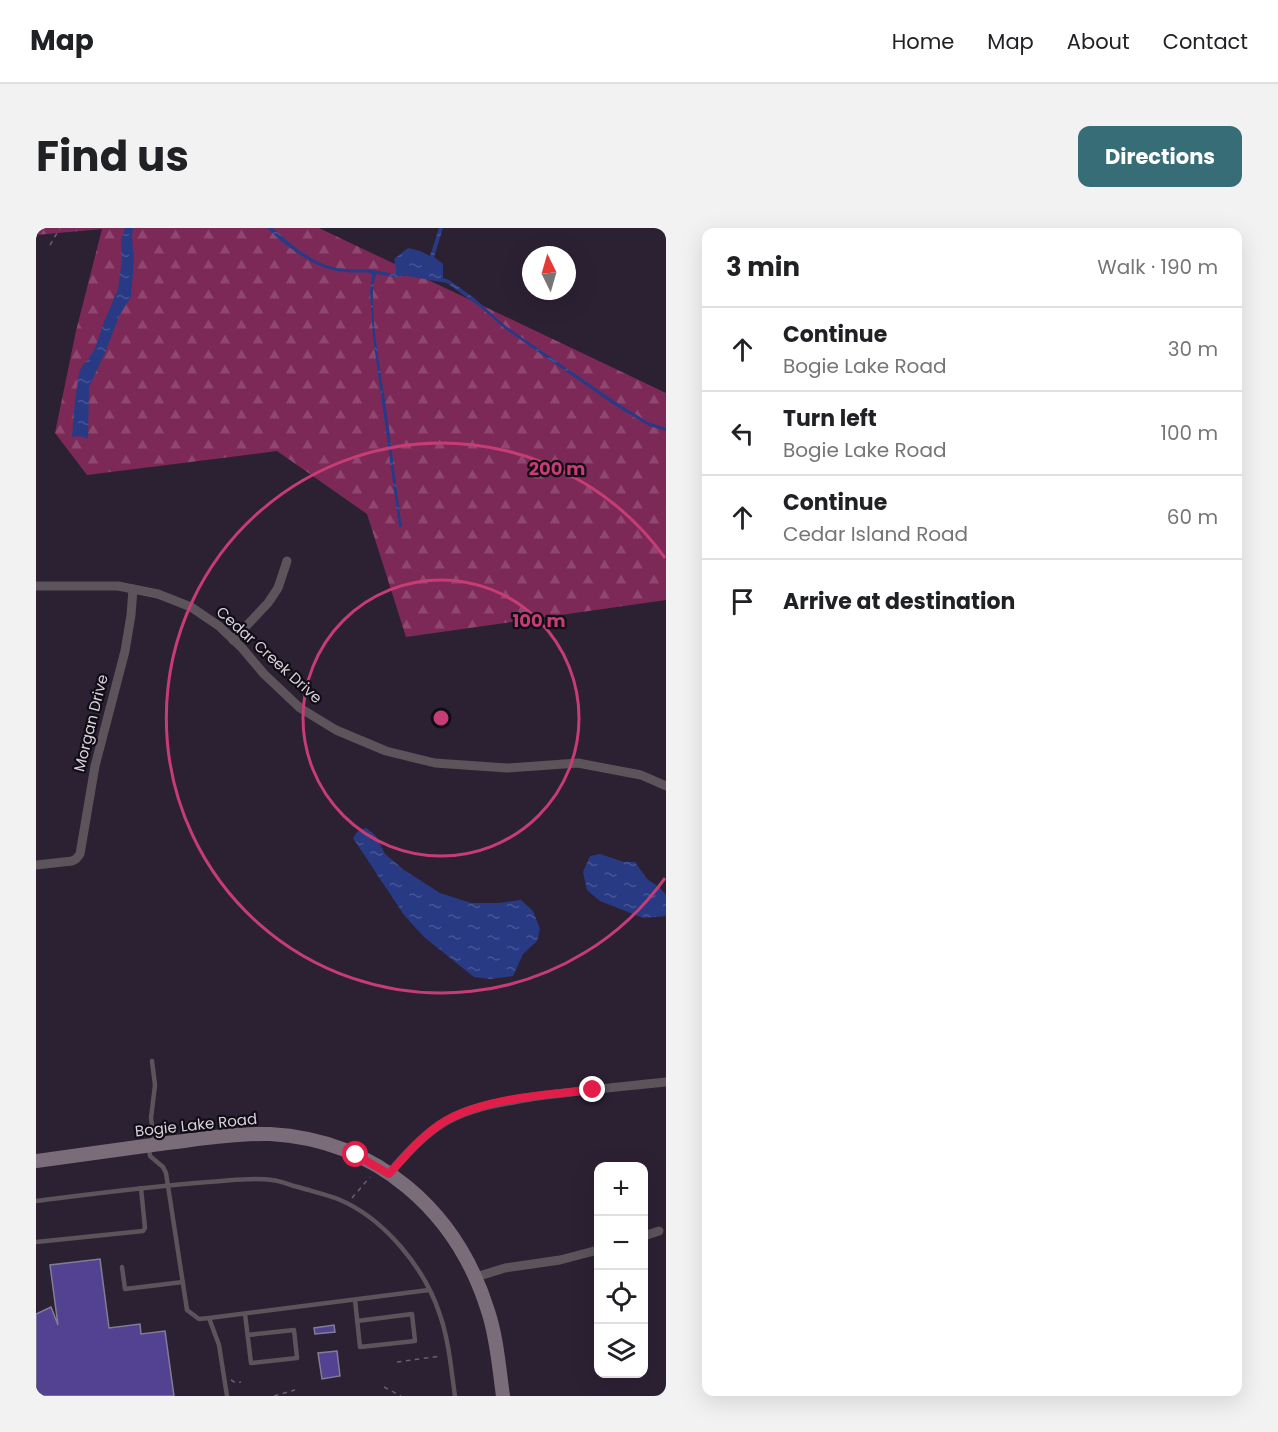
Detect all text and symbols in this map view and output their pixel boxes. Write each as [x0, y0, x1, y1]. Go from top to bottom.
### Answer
text: Map [30, 21, 94, 60]
text: Home [892, 27, 954, 56]
text: Map [987, 27, 1034, 56]
text: About [1067, 27, 1130, 56]
text: Contact [1163, 27, 1248, 56]
button: Directions [1078, 126, 1242, 187]
text: Find us [36, 127, 189, 186]
north arrow [522, 246, 576, 300]
text: 3 min [726, 249, 800, 285]
text: Walk · 190 m [1097, 253, 1218, 281]
text: Continue [783, 319, 887, 350]
icon: ahead [726, 333, 759, 366]
text: 30 m [1168, 335, 1218, 363]
text: Bogie Lake Road [783, 352, 946, 380]
text: Turn left [783, 403, 877, 434]
icon: left [726, 417, 759, 450]
text: 100 m [1161, 419, 1218, 447]
text: Bogie Lake Road [783, 436, 946, 464]
text: 200 m [529, 456, 585, 481]
text: Continue [783, 487, 887, 518]
icon: ahead [726, 501, 759, 534]
text: 60 m [1167, 503, 1218, 531]
text: Cedar Island Road [783, 520, 968, 548]
icon: arrive [726, 585, 759, 618]
text: Arrive at destination [783, 586, 1015, 617]
street label: Cedar Creek Drive [212, 601, 327, 708]
text: 100 m [512, 608, 566, 633]
street label: Morgan Drive [68, 672, 113, 774]
centre of rings [431, 708, 451, 728]
route end [579, 1076, 605, 1102]
street label: Bogie Lake Road [134, 1108, 258, 1141]
route start [342, 1141, 368, 1167]
map controls [594, 1162, 648, 1378]
button: + [594, 1162, 648, 1216]
button: − [594, 1216, 648, 1270]
button: locate [594, 1270, 648, 1324]
button: layers [594, 1324, 648, 1378]

